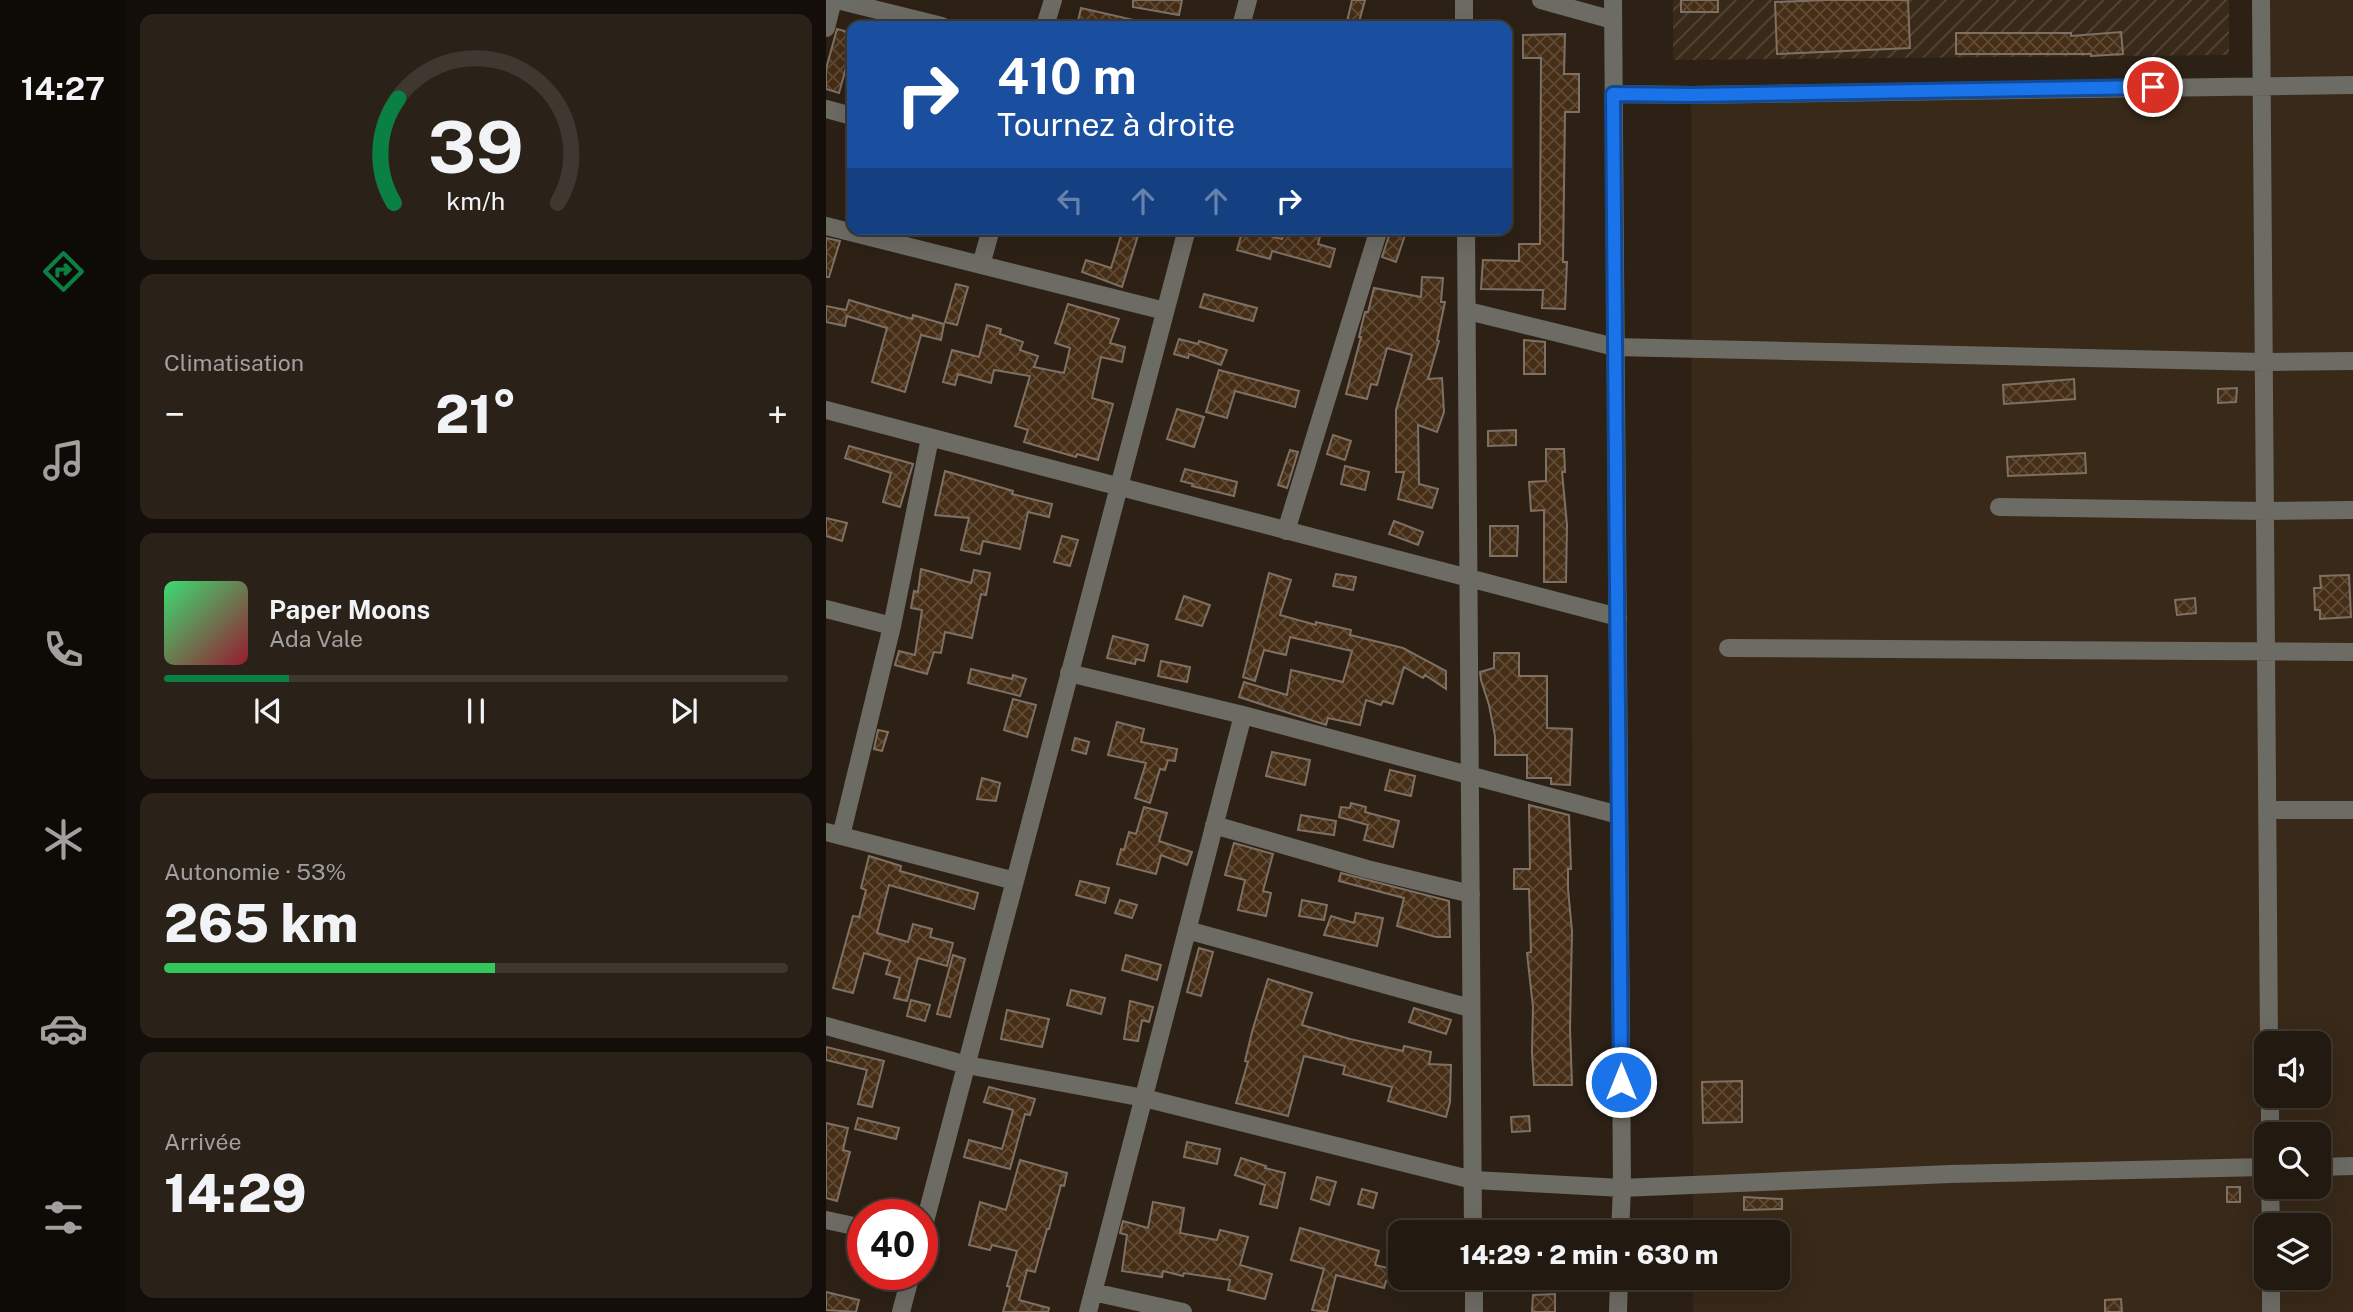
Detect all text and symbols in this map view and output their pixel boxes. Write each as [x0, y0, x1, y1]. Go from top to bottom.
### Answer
text: 410 m [997, 47, 1137, 105]
icon: right [882, 49, 973, 140]
pin [2123, 57, 2183, 117]
icon: arrive [2134, 68, 2172, 106]
text: 14:27 [21, 70, 105, 107]
text: 39 [428, 104, 524, 189]
text: Tournez à droite [997, 106, 1235, 143]
icon: left [1051, 182, 1089, 220]
icon: ahead [1124, 182, 1162, 220]
icon: ahead [1197, 182, 1235, 220]
icon: right [1270, 182, 1308, 220]
text: km/h [447, 186, 505, 216]
icon: directions [39, 247, 88, 296]
text: Climatisation [164, 349, 304, 376]
text: 21° [435, 384, 517, 445]
text: − [164, 392, 185, 437]
text: + [767, 392, 788, 437]
icon: music [39, 436, 88, 485]
text: Paper Moons [269, 594, 430, 625]
icon: phone [39, 625, 88, 674]
text: Ada Vale [269, 625, 363, 652]
icon: previous [249, 692, 287, 730]
icon: pause [457, 692, 495, 730]
icon: next [665, 692, 703, 730]
icon: climate [39, 815, 88, 864]
text: Autonomie · 53% [164, 858, 346, 885]
text: 265 km [164, 893, 358, 954]
icon: car [39, 1004, 88, 1053]
map controls [2254, 1031, 2331, 1290]
button: sound [2254, 1031, 2331, 1108]
position arrow [1584, 1045, 1658, 1119]
button: search [2254, 1122, 2331, 1199]
text: Arrivée [164, 1128, 241, 1155]
text: 14:29 [164, 1163, 307, 1224]
icon: filters [39, 1193, 88, 1242]
speed limit sign: 40 [847, 1199, 938, 1290]
button: layers [2254, 1213, 2331, 1290]
text: 14:29 · 2 min · 630 m [1460, 1239, 1718, 1270]

